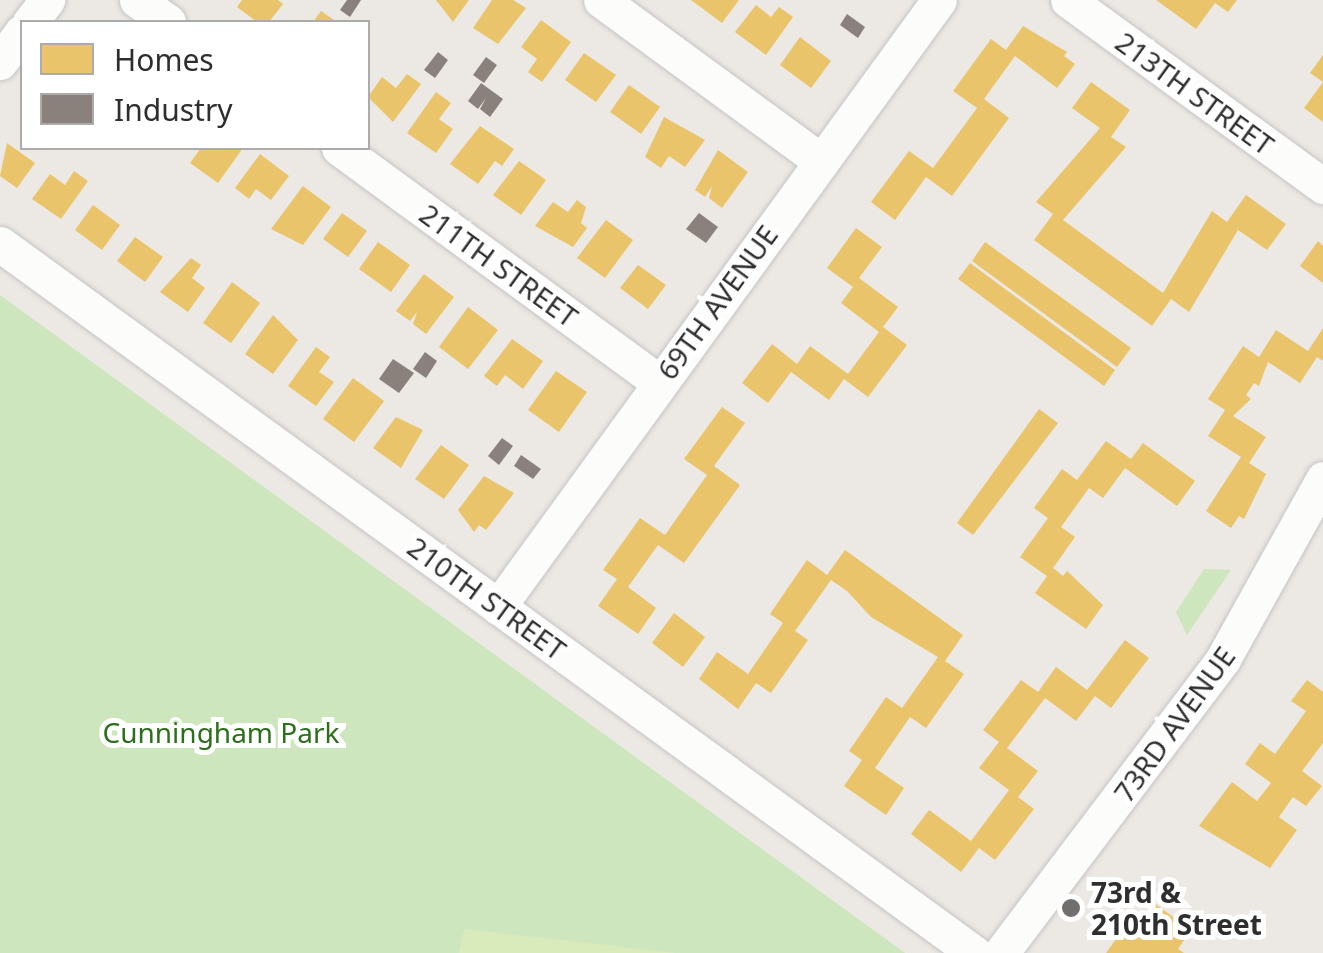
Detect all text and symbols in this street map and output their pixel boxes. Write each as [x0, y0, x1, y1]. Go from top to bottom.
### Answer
legend [20, 20, 370, 150]
street label: 213TH STREET [1110, 25, 1280, 161]
text: Homes [114, 39, 214, 80]
text: Industry [114, 89, 233, 130]
street label: 211TH STREET [414, 197, 584, 333]
street label: 69TH AVENUE [650, 218, 784, 386]
street label: 210TH STREET [402, 530, 572, 666]
street label: 73RD AVENUE [1106, 640, 1242, 808]
park label: Cunningham Park [103, 715, 339, 749]
place label: 73rd & 210th Street [1091, 875, 1262, 941]
marker: 73rd & 210th Street [1060, 897, 1082, 919]

